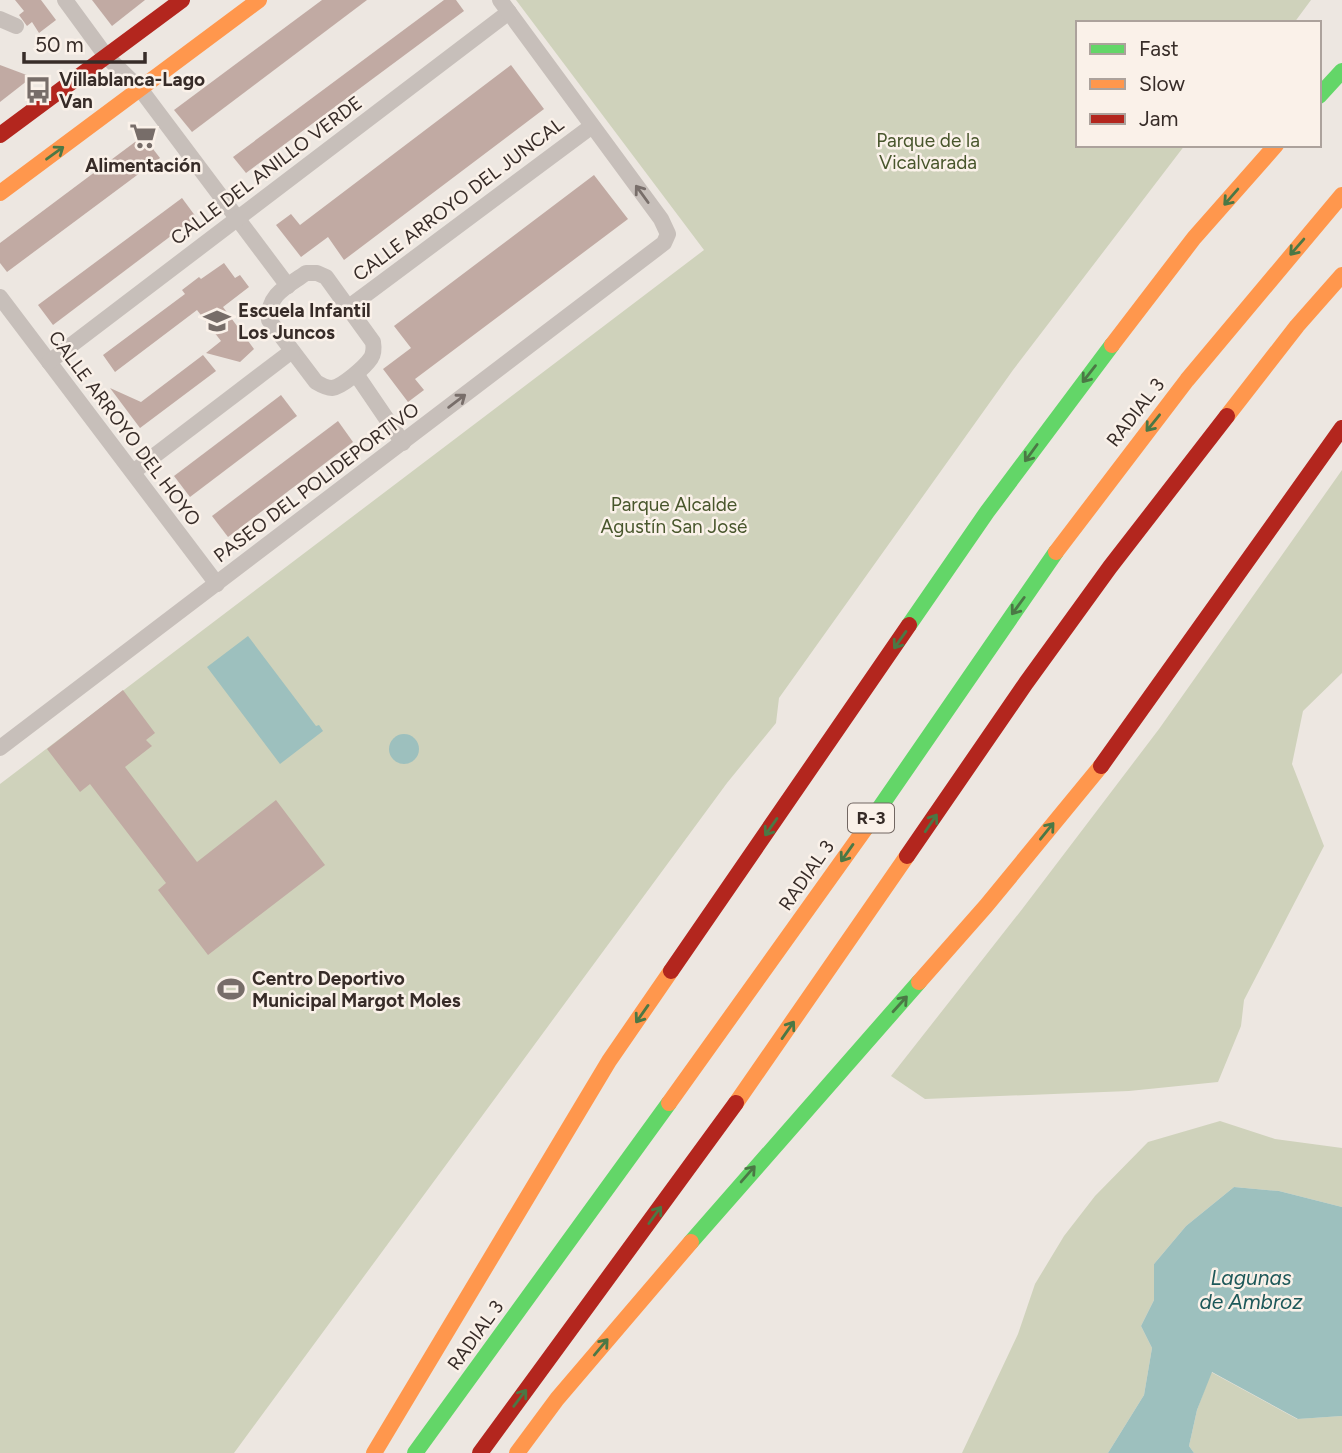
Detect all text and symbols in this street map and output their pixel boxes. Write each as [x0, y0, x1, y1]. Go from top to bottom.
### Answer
scale bar [24, 21, 145, 65]
legend [1076, 21, 1321, 147]
text: 50 m [35, 32, 84, 57]
text: Fast [1139, 36, 1179, 61]
place label: Villablanca-Lago Van [59, 68, 205, 113]
text: Slow [1139, 71, 1185, 96]
bus stop icon: Villablanca-Lago Van [23, 75, 53, 105]
street label: CALLE DEL ANILLO VERDE [166, 91, 366, 250]
text: Jam [1139, 106, 1178, 131]
street label: CALLE ARROYO DEL JUNCAL [349, 113, 568, 286]
supermarket icon: Alimentación [128, 121, 158, 151]
park label: Parque de la Vicalvarada [876, 129, 980, 174]
one-way arrow [45, 146, 64, 160]
place label: Alimentación [85, 154, 201, 177]
one-way arrow [635, 185, 650, 203]
one-way arrow [1223, 187, 1239, 205]
one-way arrow [1289, 237, 1305, 255]
place label: Escuela Infantil Los Juncos [238, 299, 371, 344]
school or university icon: Escuela Infantil Los Juncos [202, 306, 232, 336]
street label: CALLE ARROYO DEL HOYO [44, 326, 205, 530]
one-way arrow [1082, 365, 1097, 383]
street label: RADIAL 3 [1101, 373, 1169, 451]
one-way arrow [447, 394, 466, 409]
street label: PASEO DEL POLIDEPORTIVO [209, 398, 424, 567]
one-way arrow [1145, 413, 1161, 431]
one-way arrow [1024, 443, 1038, 462]
park label: Parque Alcalde Agustín San José [601, 493, 747, 538]
one-way arrow [1011, 596, 1025, 615]
one-way arrow [893, 629, 907, 649]
road number: R-3 [848, 804, 894, 832]
one-way arrow [924, 814, 938, 833]
one-way arrow [764, 816, 778, 836]
one-way arrow [1040, 823, 1055, 841]
street label: RADIAL 3 [774, 836, 839, 915]
one-way arrow [840, 843, 854, 862]
place label: Centro Deportivo Municipal Margot Moles [252, 967, 461, 1012]
sports icon: Centro Deportivo Municipal Margot Moles [216, 974, 246, 1004]
one-way arrow [891, 996, 908, 1013]
one-way arrow [635, 1004, 649, 1023]
one-way arrow [781, 1021, 795, 1040]
one-way arrow [740, 1165, 756, 1183]
one-way arrow [648, 1206, 663, 1225]
water label: Lagunas de Ambroz [1199, 1265, 1303, 1314]
street label: RADIAL 3 [442, 1296, 508, 1375]
one-way arrow [593, 1339, 609, 1357]
one-way arrow [513, 1390, 528, 1408]

